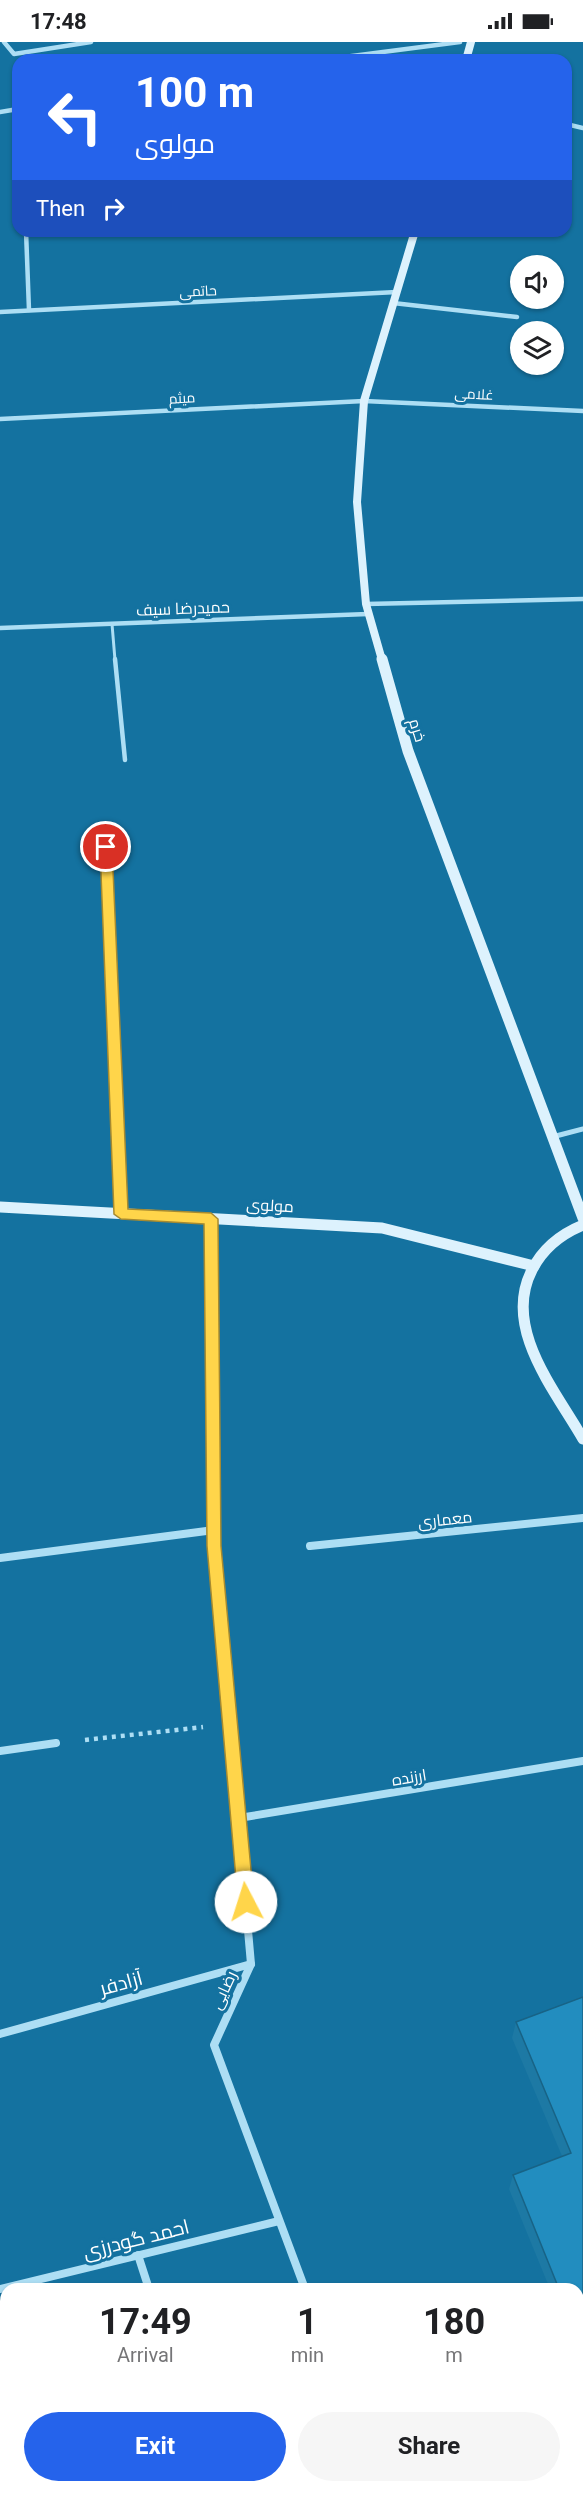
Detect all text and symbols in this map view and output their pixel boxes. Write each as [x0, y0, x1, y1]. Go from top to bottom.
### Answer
text: 17:48 [30, 9, 87, 34]
text: 100 m [135, 68, 254, 117]
icon: left [36, 78, 114, 156]
text: مولوی [135, 128, 215, 160]
icon: right [97, 192, 130, 225]
text: Then [36, 196, 85, 221]
map controls [510, 255, 564, 375]
button: sound [510, 255, 564, 309]
street label: حاتمی [179, 282, 217, 300]
button: layers [510, 321, 564, 375]
street label: غلامی [454, 385, 494, 403]
street label: میثم [168, 389, 196, 409]
street label: حمیدرضا سیف [136, 597, 230, 620]
street label: خرم [403, 716, 430, 745]
pin [80, 821, 131, 872]
icon: arrive [89, 830, 122, 863]
street label: مولوی [246, 1195, 294, 1217]
street label: معماری [417, 1507, 473, 1533]
street label: ارزنده [390, 1765, 428, 1790]
position arrow [214, 1870, 278, 1934]
street label: آزادفر [96, 1966, 146, 2001]
street label: رضایی [206, 1968, 242, 2013]
street label: احمد گودرزی [80, 2214, 192, 2265]
text: 17:49 [99, 2301, 192, 2343]
text: 1 [297, 2301, 318, 2343]
text: 180 [423, 2301, 485, 2343]
text: Arrival [117, 2343, 174, 2367]
text: min [291, 2343, 324, 2367]
text: m [445, 2343, 463, 2367]
button: Exit [24, 2412, 286, 2481]
button: Share [298, 2412, 560, 2481]

